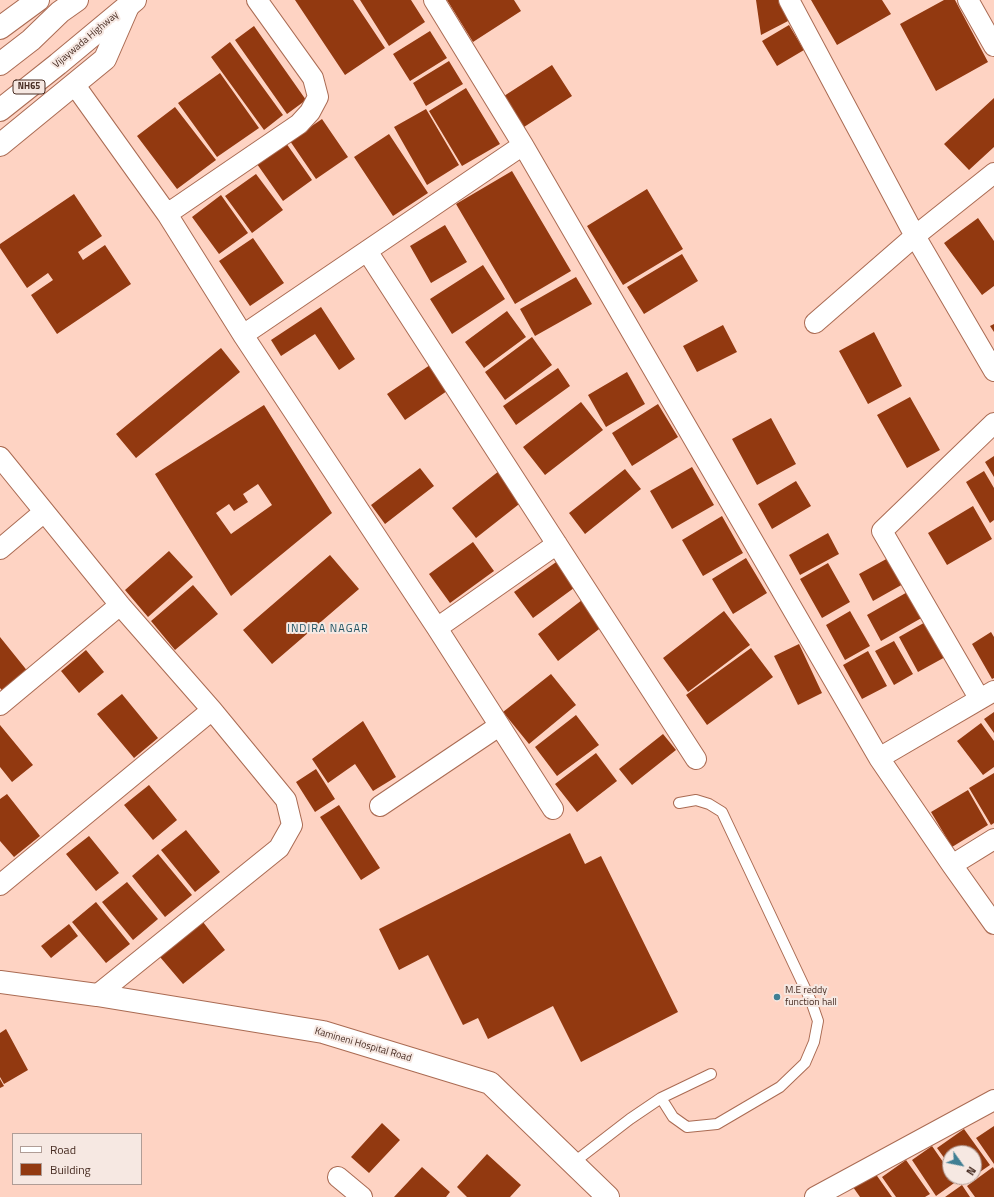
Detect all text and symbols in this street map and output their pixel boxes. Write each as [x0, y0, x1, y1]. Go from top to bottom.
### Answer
street label: Vijaywada Highway [51, 9, 121, 71]
road number: NH65 [13, 80, 45, 94]
district label: INDIRA NAGAR [287, 622, 369, 636]
place label: M.E reddy function hall [785, 985, 837, 1008]
marker: M.E reddy function hall [772, 992, 782, 1002]
street label: Kamineni Hospital Road [313, 1025, 413, 1065]
legend [12, 1133, 142, 1185]
text: Road [50, 1140, 76, 1159]
north arrow [942, 1145, 982, 1185]
text: Building [50, 1160, 91, 1179]
text: N [962, 1163, 980, 1179]

